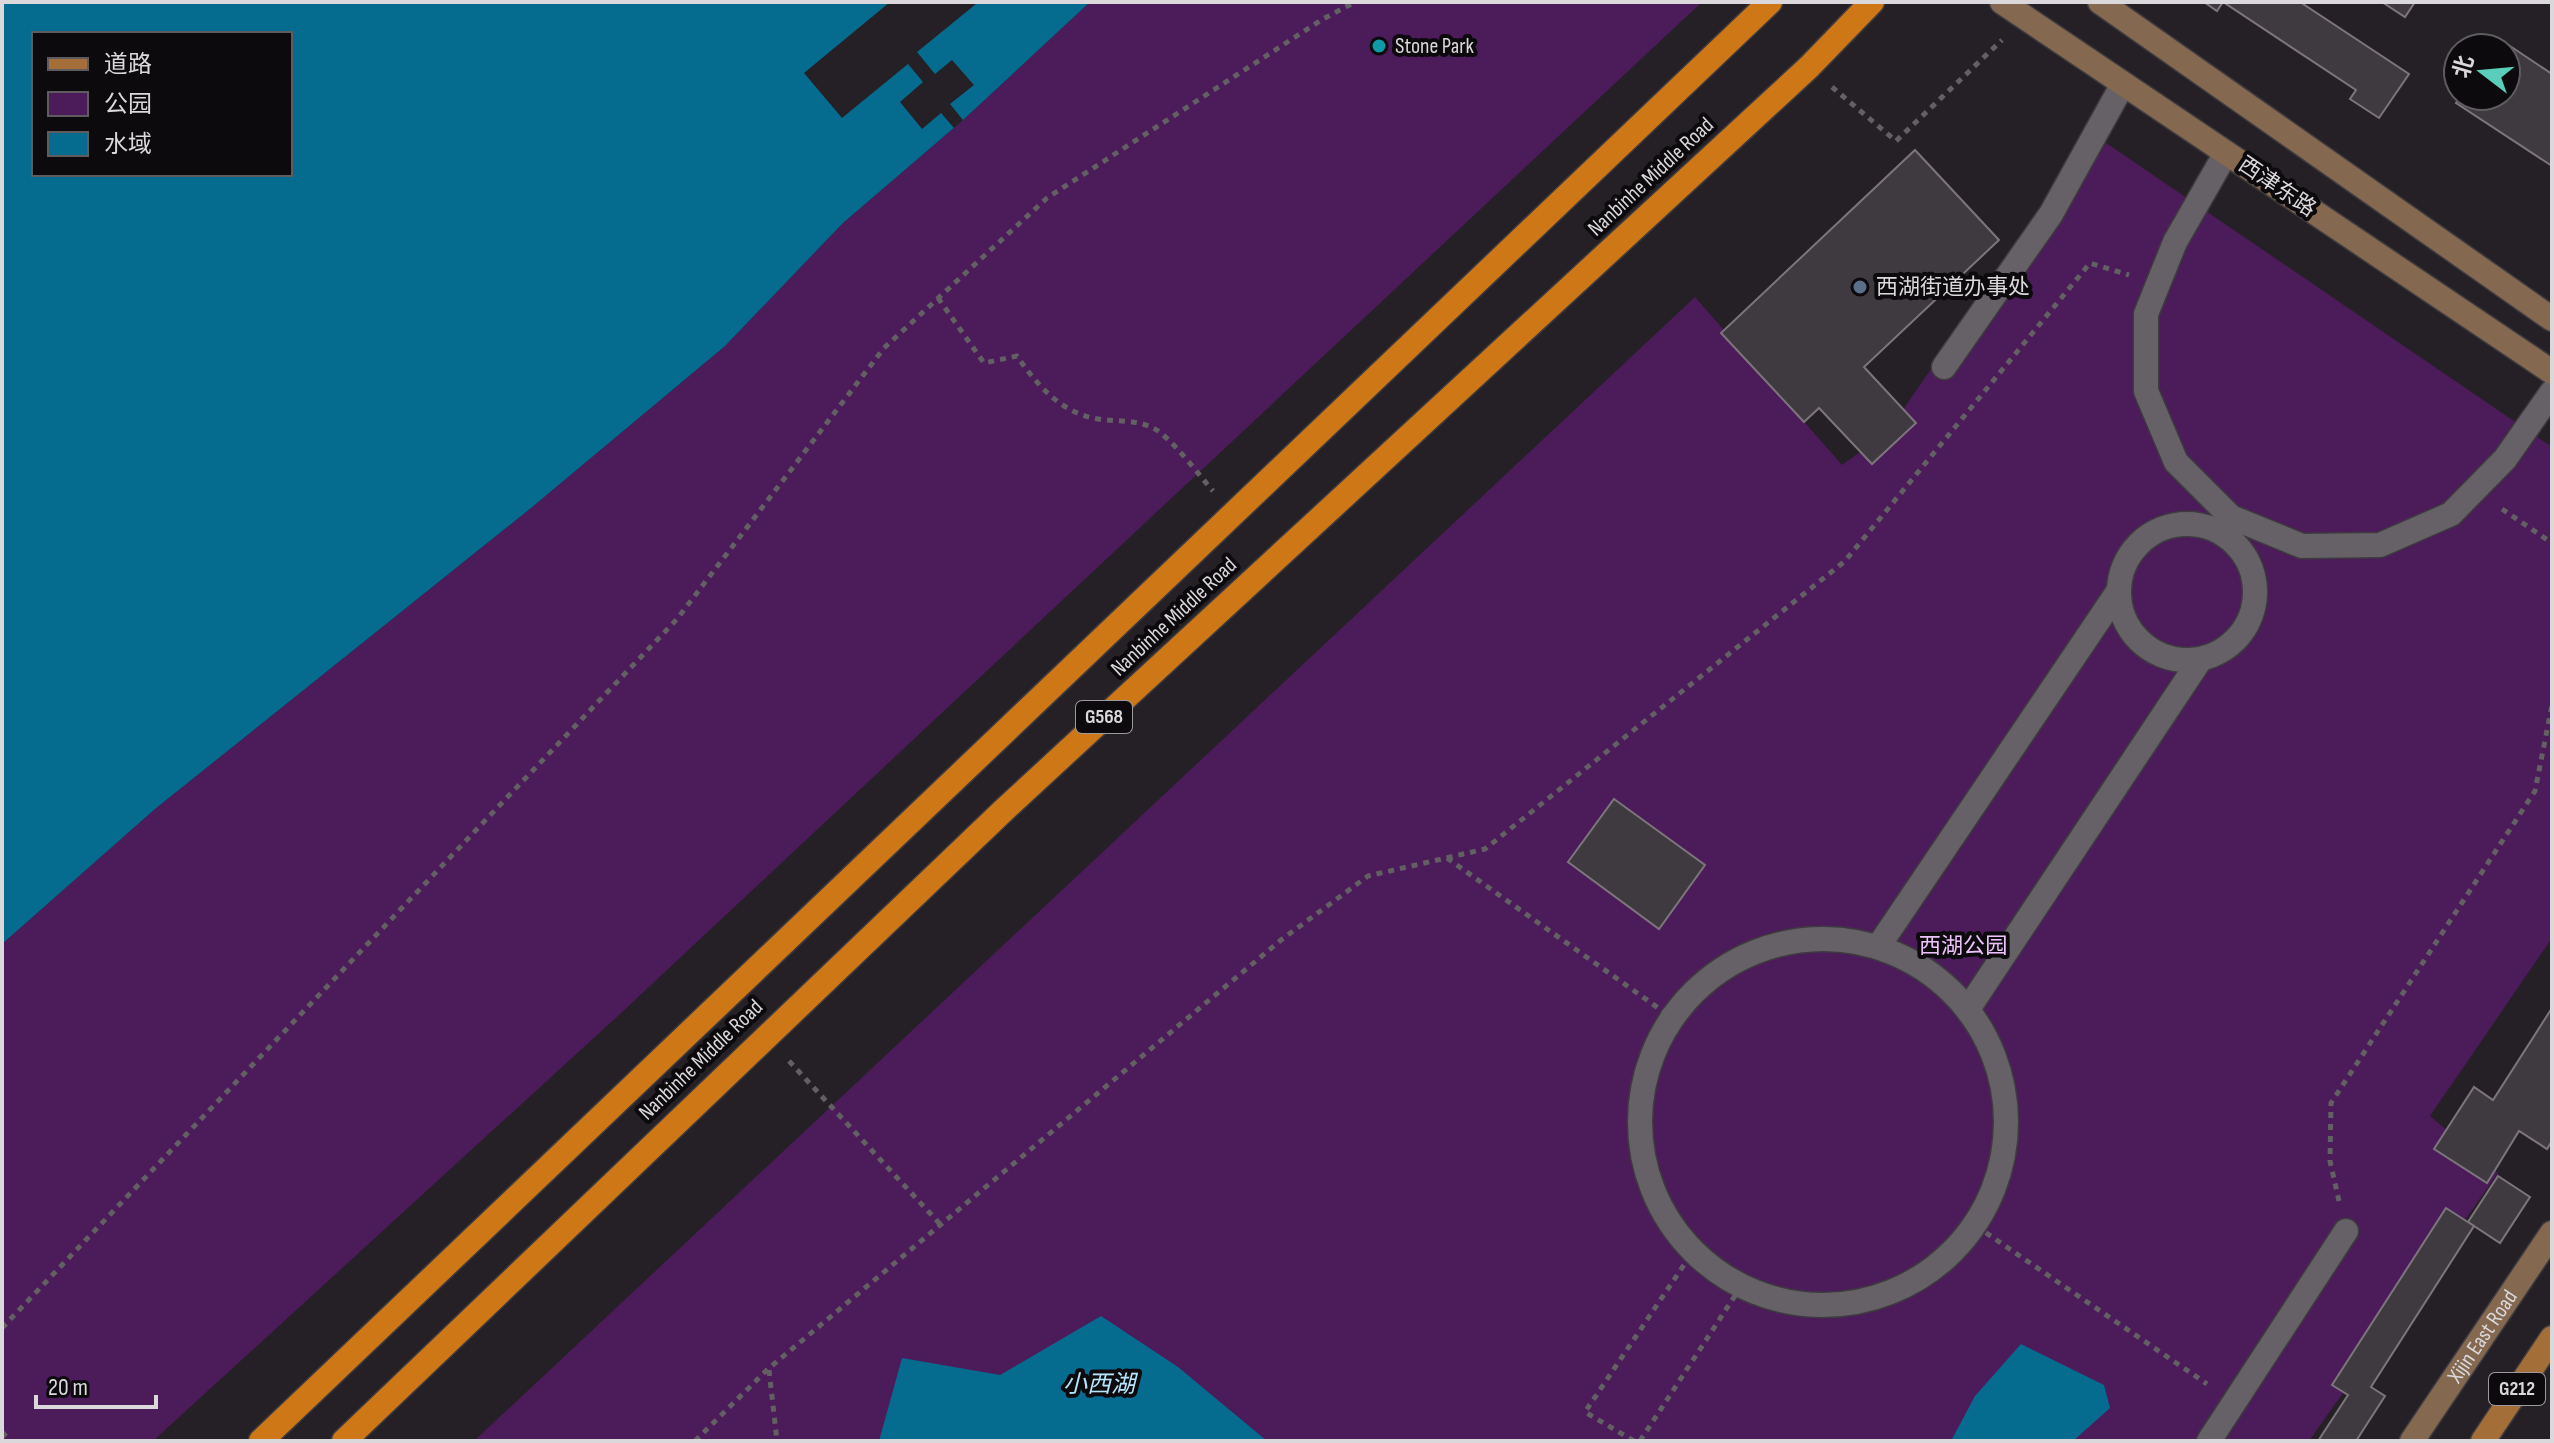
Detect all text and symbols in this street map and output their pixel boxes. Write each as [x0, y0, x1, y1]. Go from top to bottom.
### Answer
legend [32, 32, 292, 176]
north arrow [2442, 32, 2522, 112]
place label: Stone Park [1395, 33, 1475, 60]
marker: Stone Park [1370, 37, 1388, 55]
text: 道路 [104, 50, 152, 79]
text: 北 [2448, 53, 2480, 81]
text: 公园 [104, 90, 152, 119]
street label: Nanbinhe Middle Road [1583, 112, 1719, 242]
text: 水域 [104, 130, 152, 159]
street label: 西津东路 [2233, 151, 2321, 223]
place label: 西湖街道办事处 [1876, 274, 2030, 301]
marker: 西湖街道办事处 [1851, 278, 1869, 296]
street label: Nanbinhe Middle Road [1106, 552, 1242, 682]
road number: G568 [1076, 701, 1132, 733]
park label: 西湖公园 [1919, 933, 2007, 960]
street label: Nanbinhe Middle Road [633, 994, 769, 1126]
street label: Xijin East Road [2441, 1285, 2523, 1389]
scale bar [36, 1359, 156, 1409]
water label: 小西湖 [1063, 1370, 1139, 1399]
text: 20 m [48, 1373, 88, 1402]
road number: G212 [2489, 1373, 2545, 1405]

